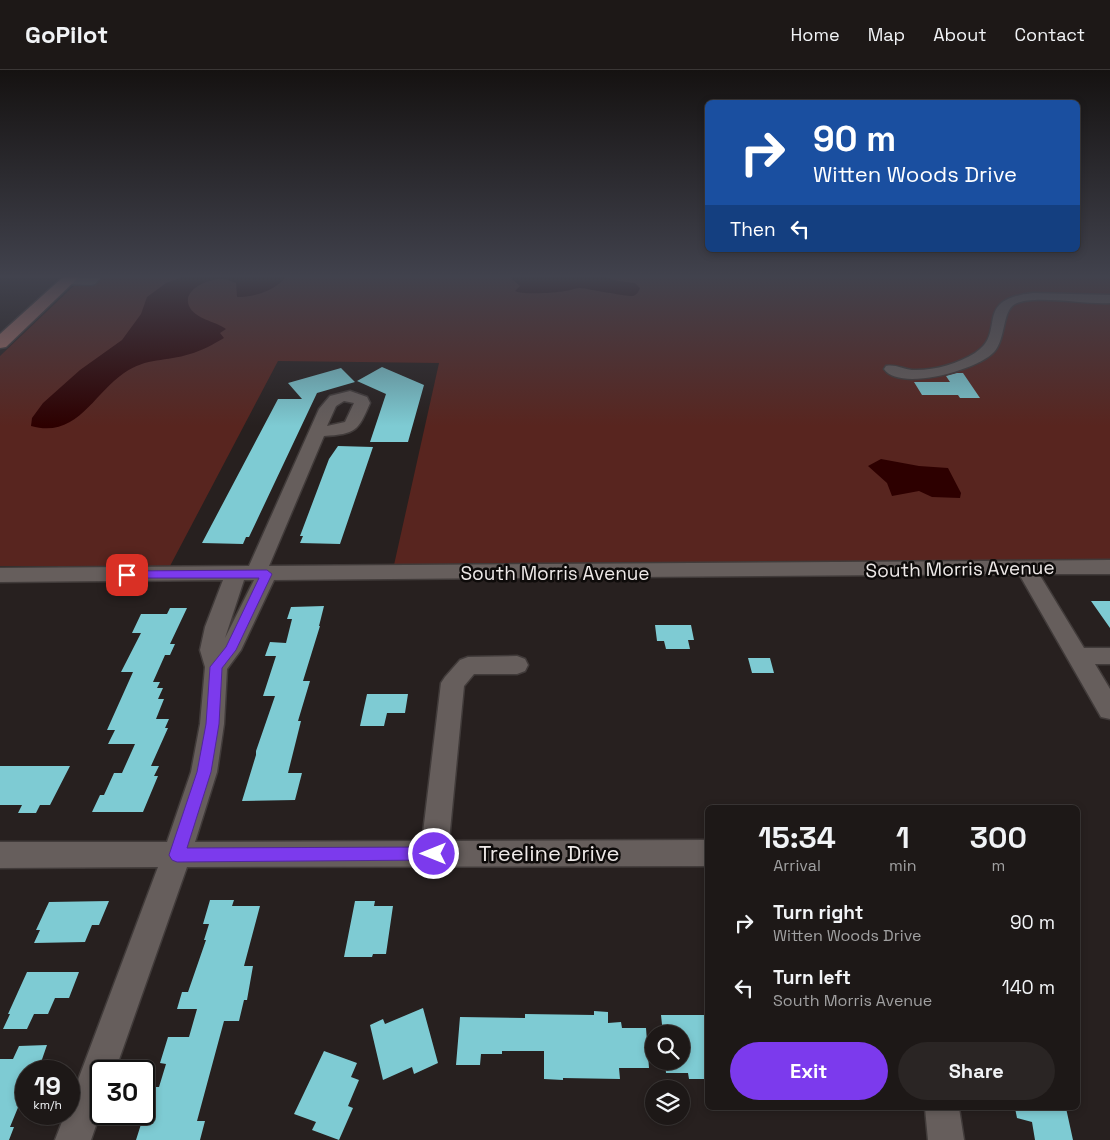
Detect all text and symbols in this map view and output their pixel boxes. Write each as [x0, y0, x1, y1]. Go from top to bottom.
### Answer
text: GoPilot [25, 19, 108, 50]
text: Home [791, 23, 840, 46]
text: Map [868, 23, 905, 46]
text: About [933, 23, 987, 46]
text: Contact [1015, 23, 1085, 46]
text: 90 m [813, 117, 896, 161]
icon: right [730, 120, 795, 185]
text: Witten Woods Drive [813, 160, 1017, 188]
icon: left [786, 215, 814, 243]
text: Then [730, 217, 776, 242]
pin [106, 554, 148, 596]
street label: South Morris Avenue [865, 555, 1055, 583]
icon: arrive [113, 561, 141, 589]
street label: South Morris Avenue [460, 561, 650, 586]
text: 15:34 [758, 818, 836, 857]
text: 1 [896, 818, 910, 857]
text: 300 [970, 818, 1027, 857]
position arrow [407, 827, 459, 879]
street label: Treeline Drive [479, 839, 619, 867]
text: Arrival [773, 855, 821, 876]
text: min [889, 855, 917, 876]
text: m [991, 855, 1005, 876]
text: Turn right [773, 900, 863, 925]
icon: right [730, 909, 758, 937]
text: 90 m [1010, 910, 1055, 935]
text: Witten Woods Drive [773, 925, 921, 946]
text: Turn left [773, 965, 851, 990]
icon: left [730, 974, 758, 1002]
text: 140 m [1002, 975, 1055, 1000]
text: South Morris Avenue [773, 990, 932, 1011]
map controls [645, 1025, 690, 1125]
button: search [645, 1025, 690, 1070]
button: Exit [730, 1042, 888, 1100]
button: Share [898, 1042, 1055, 1100]
speed limit sign: 30 [90, 1060, 155, 1125]
text: 19 [34, 1070, 61, 1102]
button: layers [645, 1080, 690, 1125]
text: km/h [33, 1097, 62, 1113]

